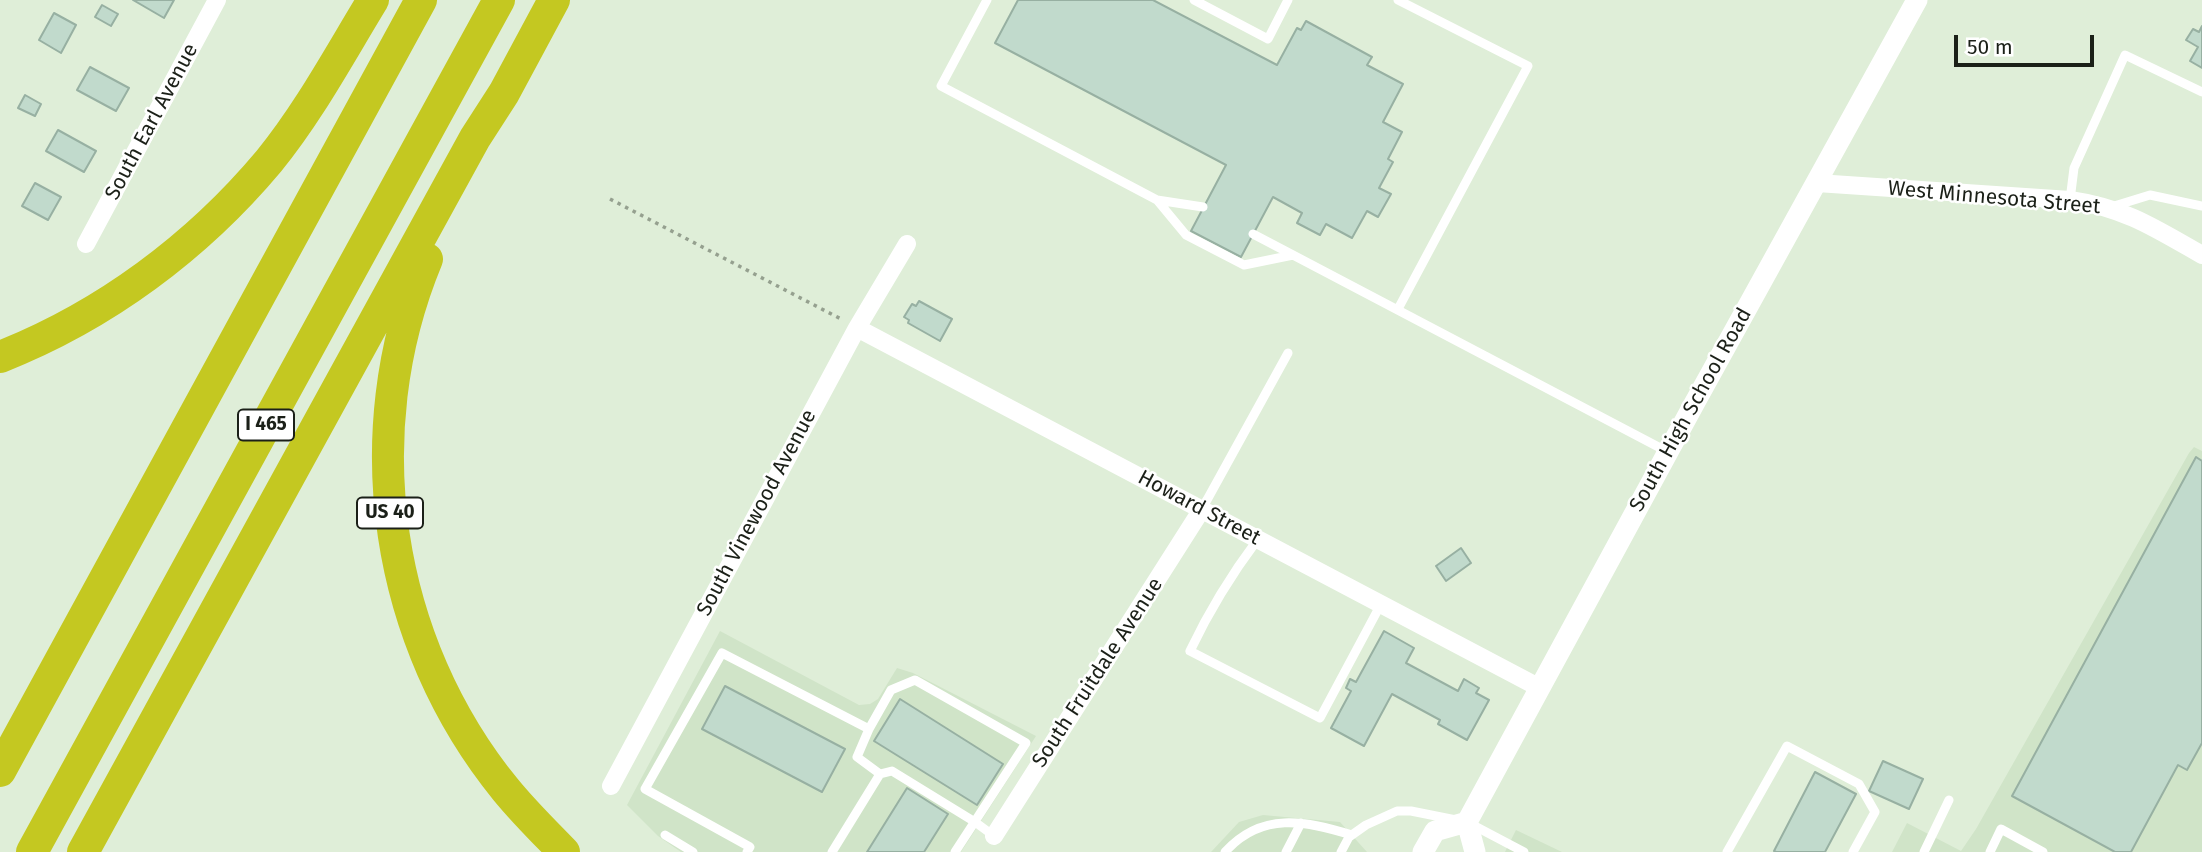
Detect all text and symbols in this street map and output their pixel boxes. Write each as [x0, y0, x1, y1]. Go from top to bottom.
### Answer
scale bar [1957, 21, 2097, 65]
text: 50 m [1967, 34, 2013, 60]
street label: South Earl Avenue [100, 40, 204, 204]
street label: West Minnesota Street [1887, 176, 2101, 220]
street label: South High School Road [1625, 304, 1757, 516]
street label: South Vinewood Avenue [692, 405, 822, 621]
road number: I 465 [238, 410, 294, 440]
street label: Howard Street [1133, 465, 1265, 551]
road number: US 40 [357, 498, 423, 528]
street label: South Fruitdale Avenue [1027, 573, 1169, 773]

